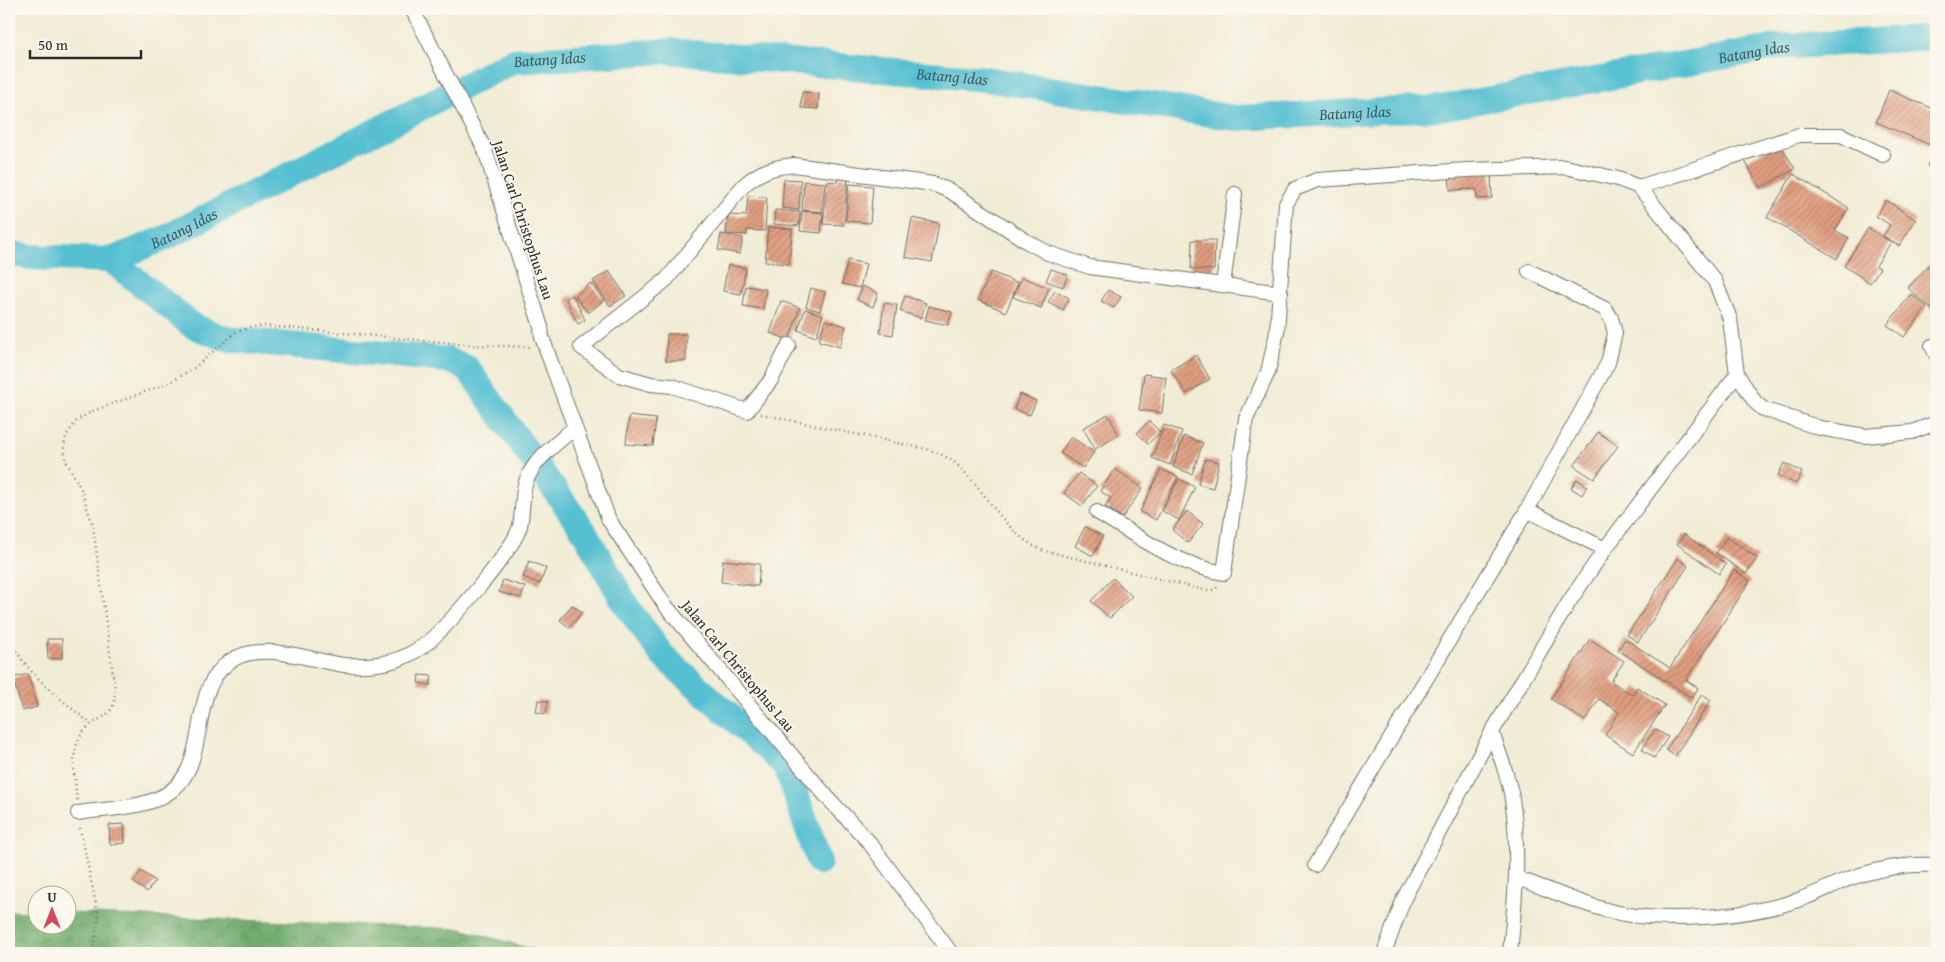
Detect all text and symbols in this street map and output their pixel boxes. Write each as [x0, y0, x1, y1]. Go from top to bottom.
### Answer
scale bar [30, 28, 141, 60]
text: 50 m [38, 34, 69, 55]
water label: Batang Idas [1715, 34, 1791, 70]
water label: Batang Idas [512, 44, 587, 73]
water label: Batang Idas [915, 61, 990, 91]
water label: Batang Idas [1318, 98, 1392, 126]
street label: Jalan Carl Christophus Lau [487, 136, 559, 303]
water label: Batang Idas [146, 201, 222, 255]
street label: Jalan Carl Christophus Lau [676, 594, 800, 737]
north arrow [28, 884, 78, 934]
text: U [47, 887, 57, 907]

